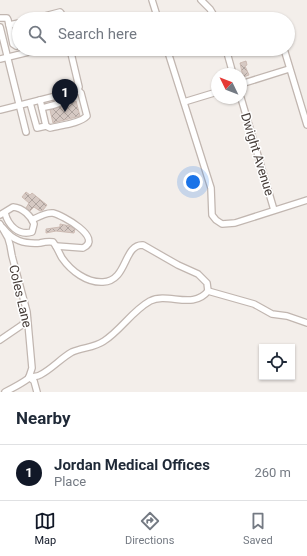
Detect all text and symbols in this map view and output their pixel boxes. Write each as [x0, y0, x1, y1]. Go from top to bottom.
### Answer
search box [12, 12, 295, 56]
icon: search [26, 23, 48, 45]
text: Search here [58, 25, 137, 43]
north arrow [211, 68, 247, 104]
pin: 1 [52, 79, 78, 112]
street label: Dwight Avenue [238, 111, 277, 198]
your location [183, 172, 203, 192]
street label: Coles Lane [6, 263, 35, 329]
map controls [259, 344, 295, 380]
button: locate [259, 344, 295, 380]
text: Nearby [16, 408, 71, 428]
text: Jordan Medical Offices [54, 456, 210, 474]
text: 1 [25, 465, 33, 480]
text: 260 m [254, 465, 291, 480]
text: Place [54, 474, 86, 489]
tab: Map [34, 510, 56, 547]
tab: Directions [125, 510, 174, 547]
tab: Saved [243, 510, 273, 547]

